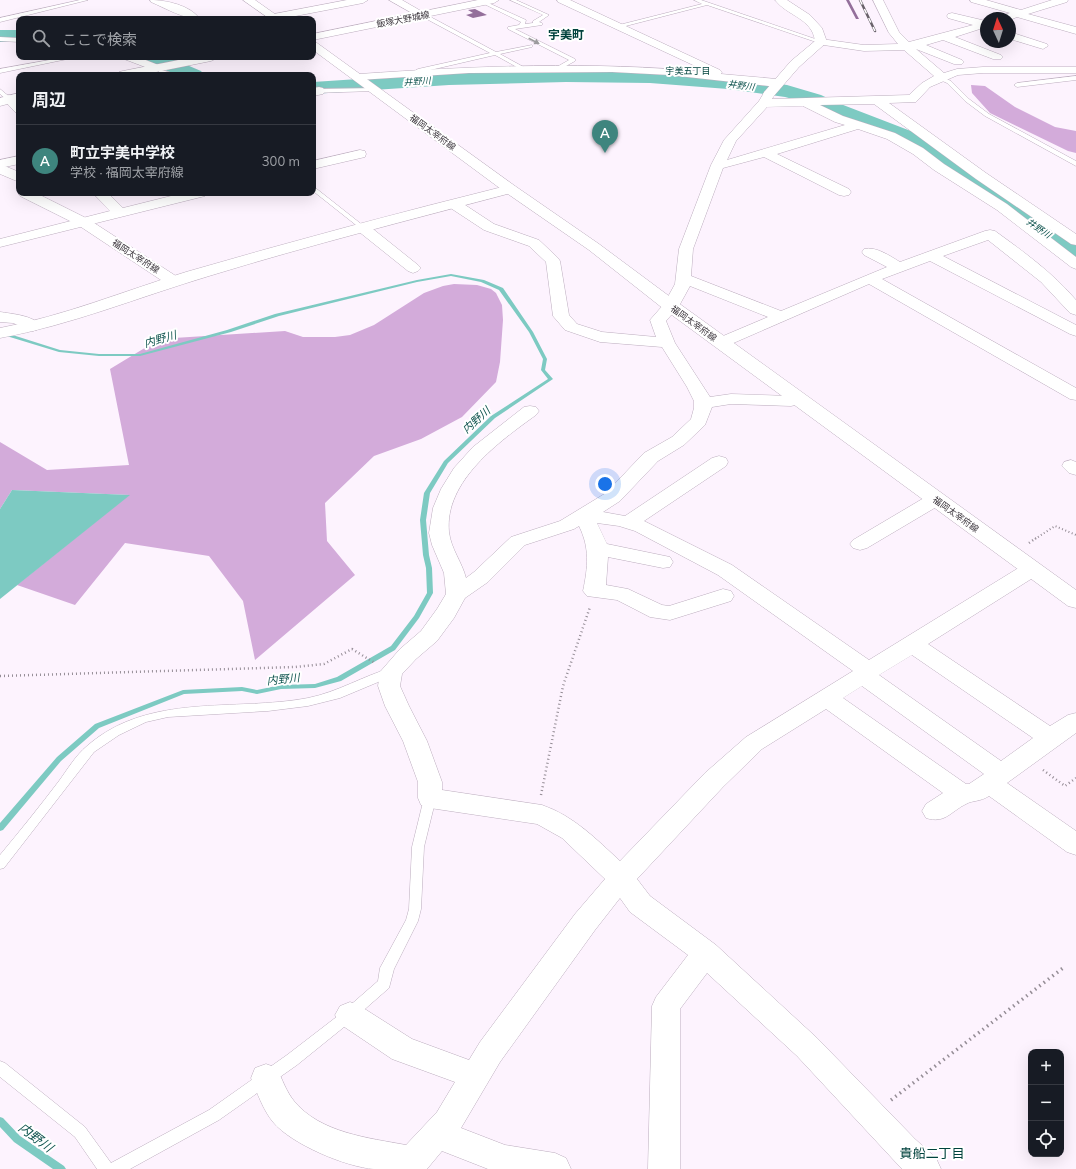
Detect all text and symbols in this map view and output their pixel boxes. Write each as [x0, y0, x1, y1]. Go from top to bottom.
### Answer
street label: 飯塚大野城線 [375, 8, 432, 30]
north arrow [980, 12, 1016, 48]
search box [16, 16, 316, 60]
icon: search [30, 27, 52, 49]
district label: 宇美町 [548, 27, 584, 42]
text: ここで検索 [62, 30, 137, 49]
one-way arrow [529, 37, 540, 44]
district label: 宇美五丁目 [665, 65, 711, 76]
water label: 井野川 [403, 75, 432, 87]
water label: 井野川 [727, 78, 756, 92]
text: 周辺 [32, 89, 66, 110]
street label: 福岡太宰府線 [408, 112, 459, 153]
pin: A [592, 120, 618, 153]
text: 町立宇美中学校 [70, 143, 175, 162]
text: A [40, 153, 50, 169]
text: 300 m [262, 153, 300, 169]
text: 学校 · 福岡太宰府線 [70, 164, 184, 180]
water label: 井野川 [1025, 216, 1054, 241]
street label: 福岡太宰府線 [110, 237, 162, 276]
street label: 福岡太宰府線 [669, 303, 720, 344]
water label: 内野川 [142, 327, 179, 350]
water label: 内野川 [459, 403, 494, 436]
your location [595, 474, 615, 494]
street label: 福岡太宰府線 [931, 494, 982, 535]
water label: 内野川 [266, 670, 301, 688]
map controls [1028, 1049, 1064, 1157]
button: + [1028, 1049, 1064, 1085]
button: − [1028, 1085, 1064, 1121]
water label: 内野川 [16, 1119, 58, 1156]
button: locate [1028, 1121, 1064, 1157]
district label: 貴船二丁目 [899, 1145, 965, 1161]

